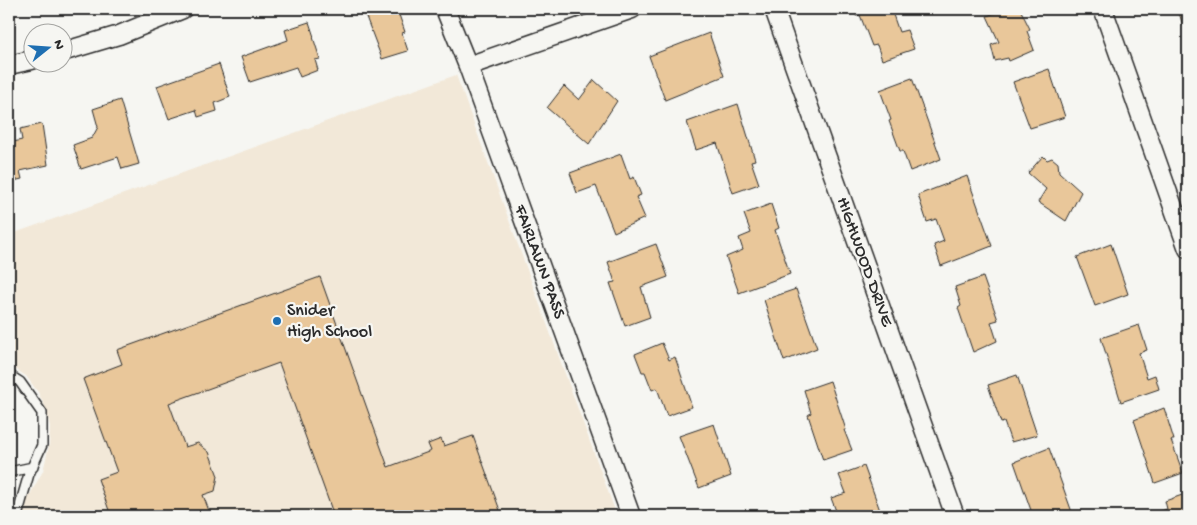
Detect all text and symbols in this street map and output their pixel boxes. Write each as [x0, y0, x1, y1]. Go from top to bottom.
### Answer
north arrow [22, 22, 72, 72]
text: N [49, 38, 68, 52]
street label: HIGHWOOD DRIVE [831, 195, 897, 330]
street label: FAIRLAWN PASS [508, 201, 569, 322]
place label: Snider High School [287, 301, 372, 343]
marker: Snider High School [271, 315, 283, 327]

